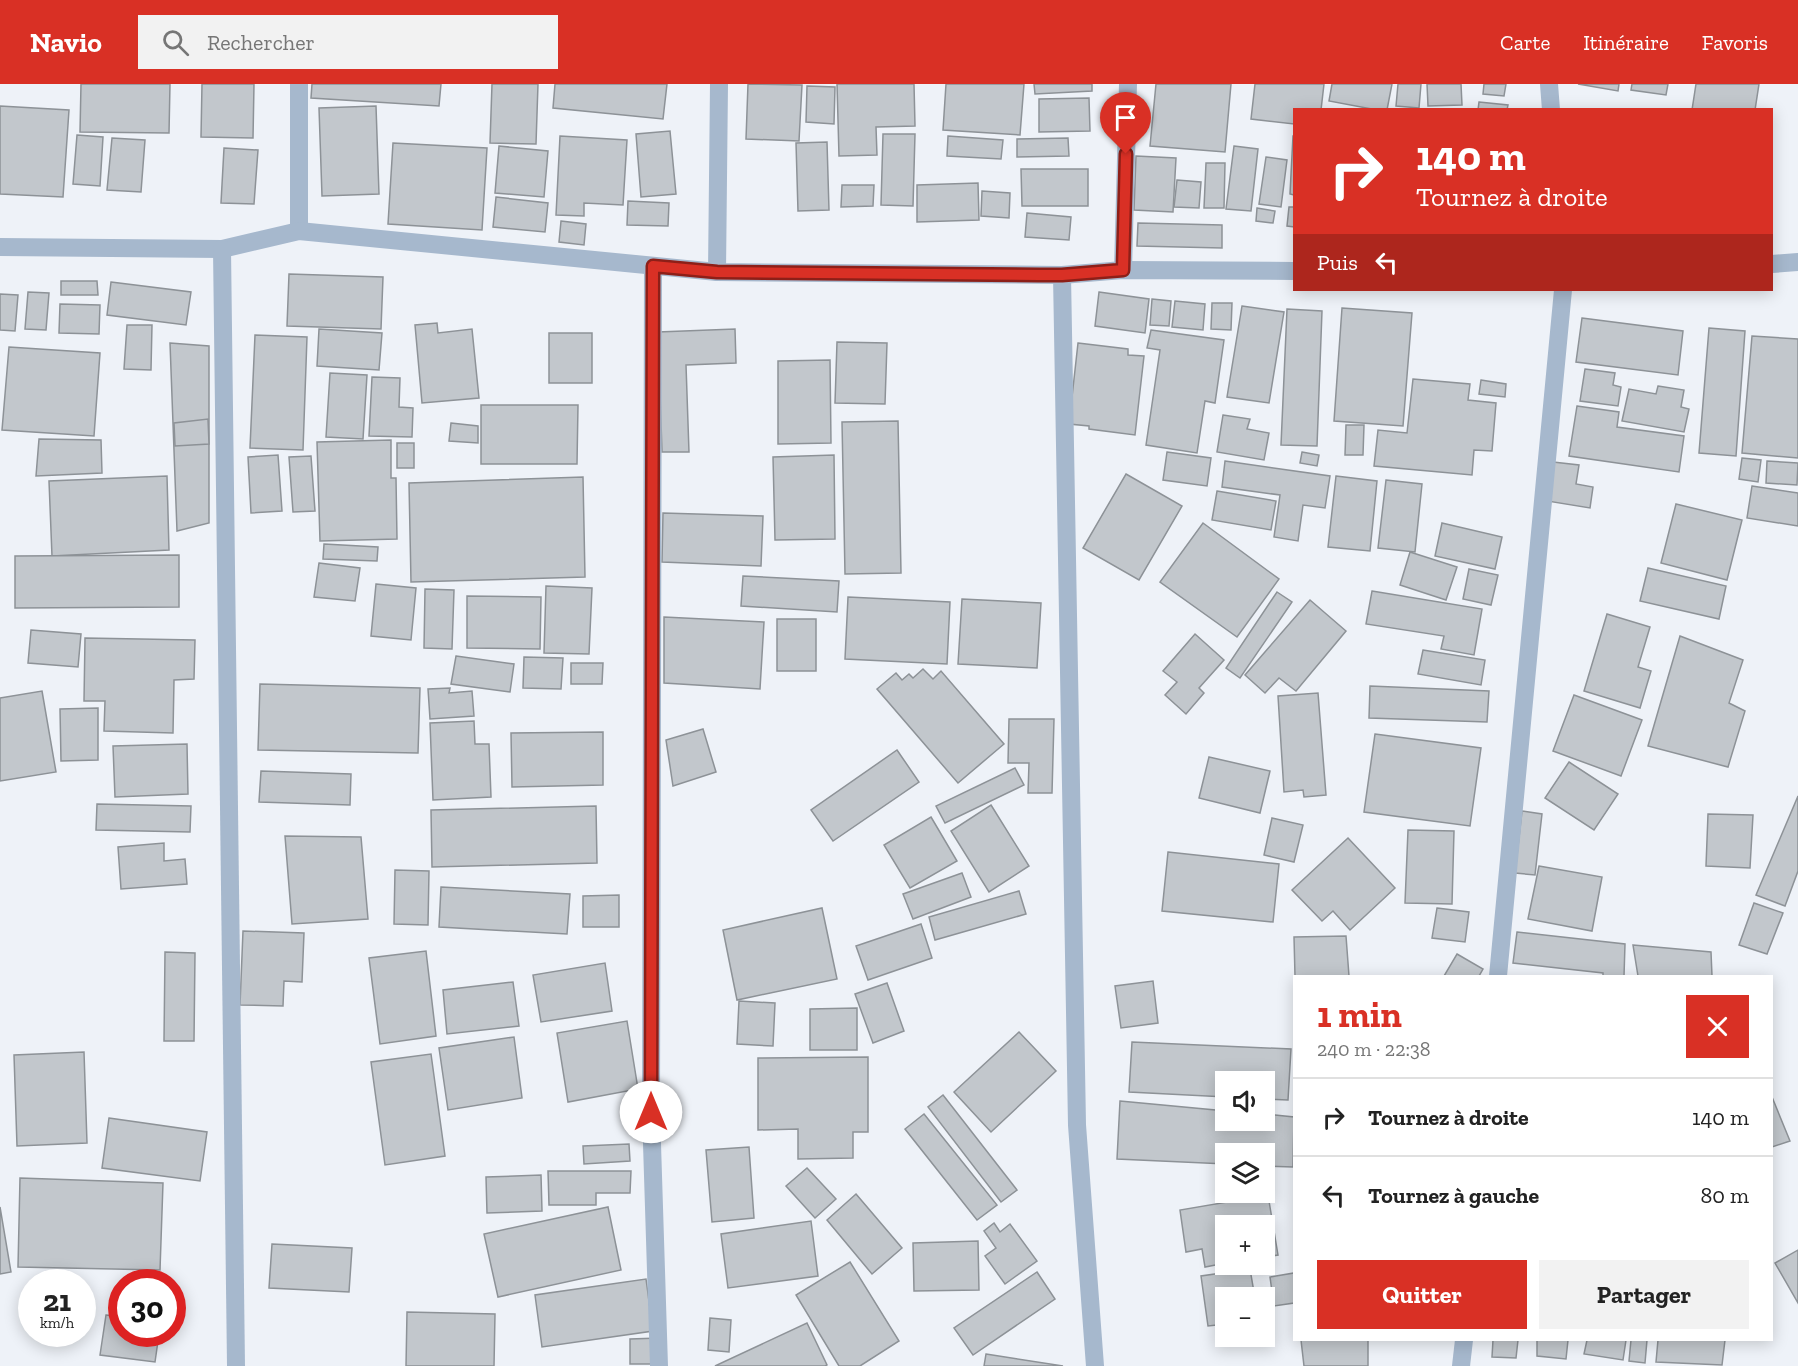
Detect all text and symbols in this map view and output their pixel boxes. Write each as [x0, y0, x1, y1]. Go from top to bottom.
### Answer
search box [138, 15, 558, 69]
text: Navio [30, 26, 102, 59]
icon: search [159, 26, 192, 59]
text: Rechercher [207, 29, 315, 56]
text: Carte [1500, 30, 1550, 55]
text: Itinéraire [1583, 30, 1669, 55]
text: Favoris [1702, 30, 1768, 55]
pin [1100, 92, 1151, 154]
icon: arrive [1109, 101, 1142, 134]
text: 140 m [1416, 130, 1526, 181]
icon: right [1317, 132, 1395, 210]
text: Tournez à droite [1416, 181, 1608, 213]
icon: left [1370, 246, 1403, 279]
text: Puis [1317, 249, 1358, 276]
text: 1 min [1317, 993, 1402, 1036]
button: close [1686, 995, 1749, 1058]
text: 240 m · 22:38 [1317, 1037, 1430, 1061]
map controls [1215, 1071, 1275, 1347]
button: sound [1215, 1071, 1275, 1131]
position arrow [619, 1080, 683, 1144]
icon: right [1317, 1101, 1350, 1134]
text: Tournez à droite [1368, 1104, 1529, 1131]
text: 140 m [1692, 1104, 1749, 1131]
button: layers [1215, 1143, 1275, 1203]
icon: left [1317, 1179, 1350, 1212]
text: Tournez à gauche [1368, 1182, 1539, 1209]
text: 80 m [1701, 1182, 1749, 1209]
button: + [1215, 1215, 1275, 1275]
button: Quitter [1317, 1260, 1527, 1329]
button: Partager [1539, 1260, 1749, 1329]
speed limit sign: 30 [108, 1269, 186, 1347]
text: 21 [43, 1283, 71, 1319]
button: − [1215, 1287, 1275, 1347]
text: km/h [40, 1314, 74, 1332]

